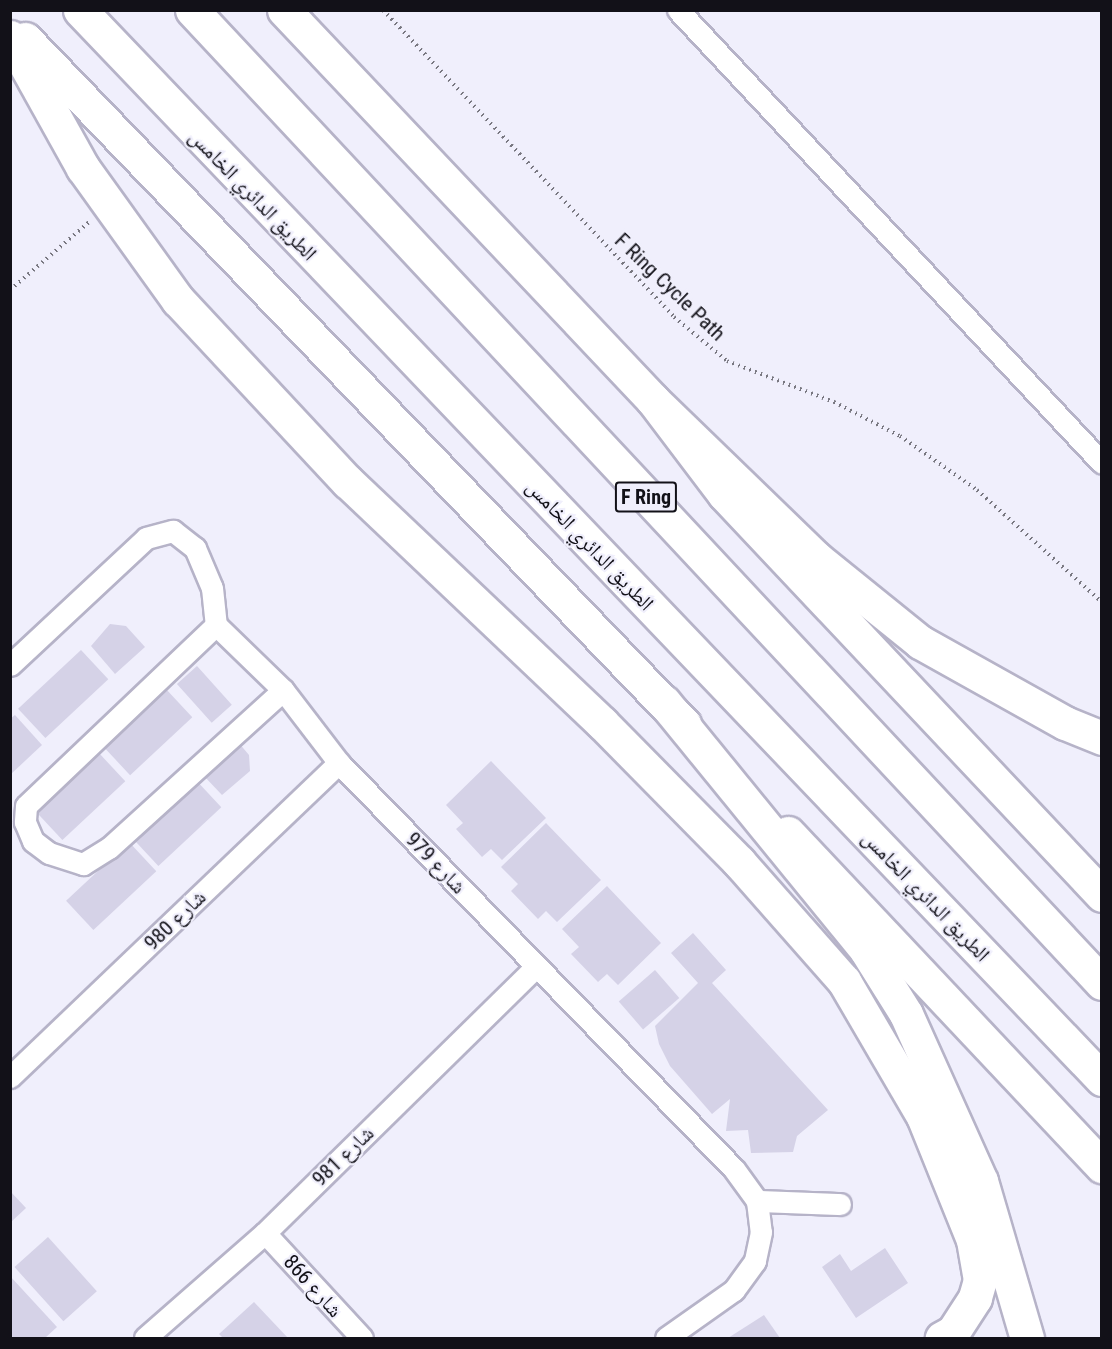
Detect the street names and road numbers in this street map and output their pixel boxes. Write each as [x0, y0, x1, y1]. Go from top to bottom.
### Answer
street label: الطريق الدائري الخامس [184, 124, 322, 266]
street label: F Ring Cycle Path [610, 228, 730, 346]
street label: الطريق الدائري الخامس [521, 474, 659, 616]
road number: F Ring [614, 480, 678, 514]
street label: الطريق الدائري الخامس [857, 825, 995, 967]
street label: شارع 979 [401, 827, 471, 899]
street label: شارع 980 [139, 885, 211, 955]
street label: شارع 981 [307, 1121, 379, 1191]
street label: شارع 866 [278, 1249, 348, 1323]

